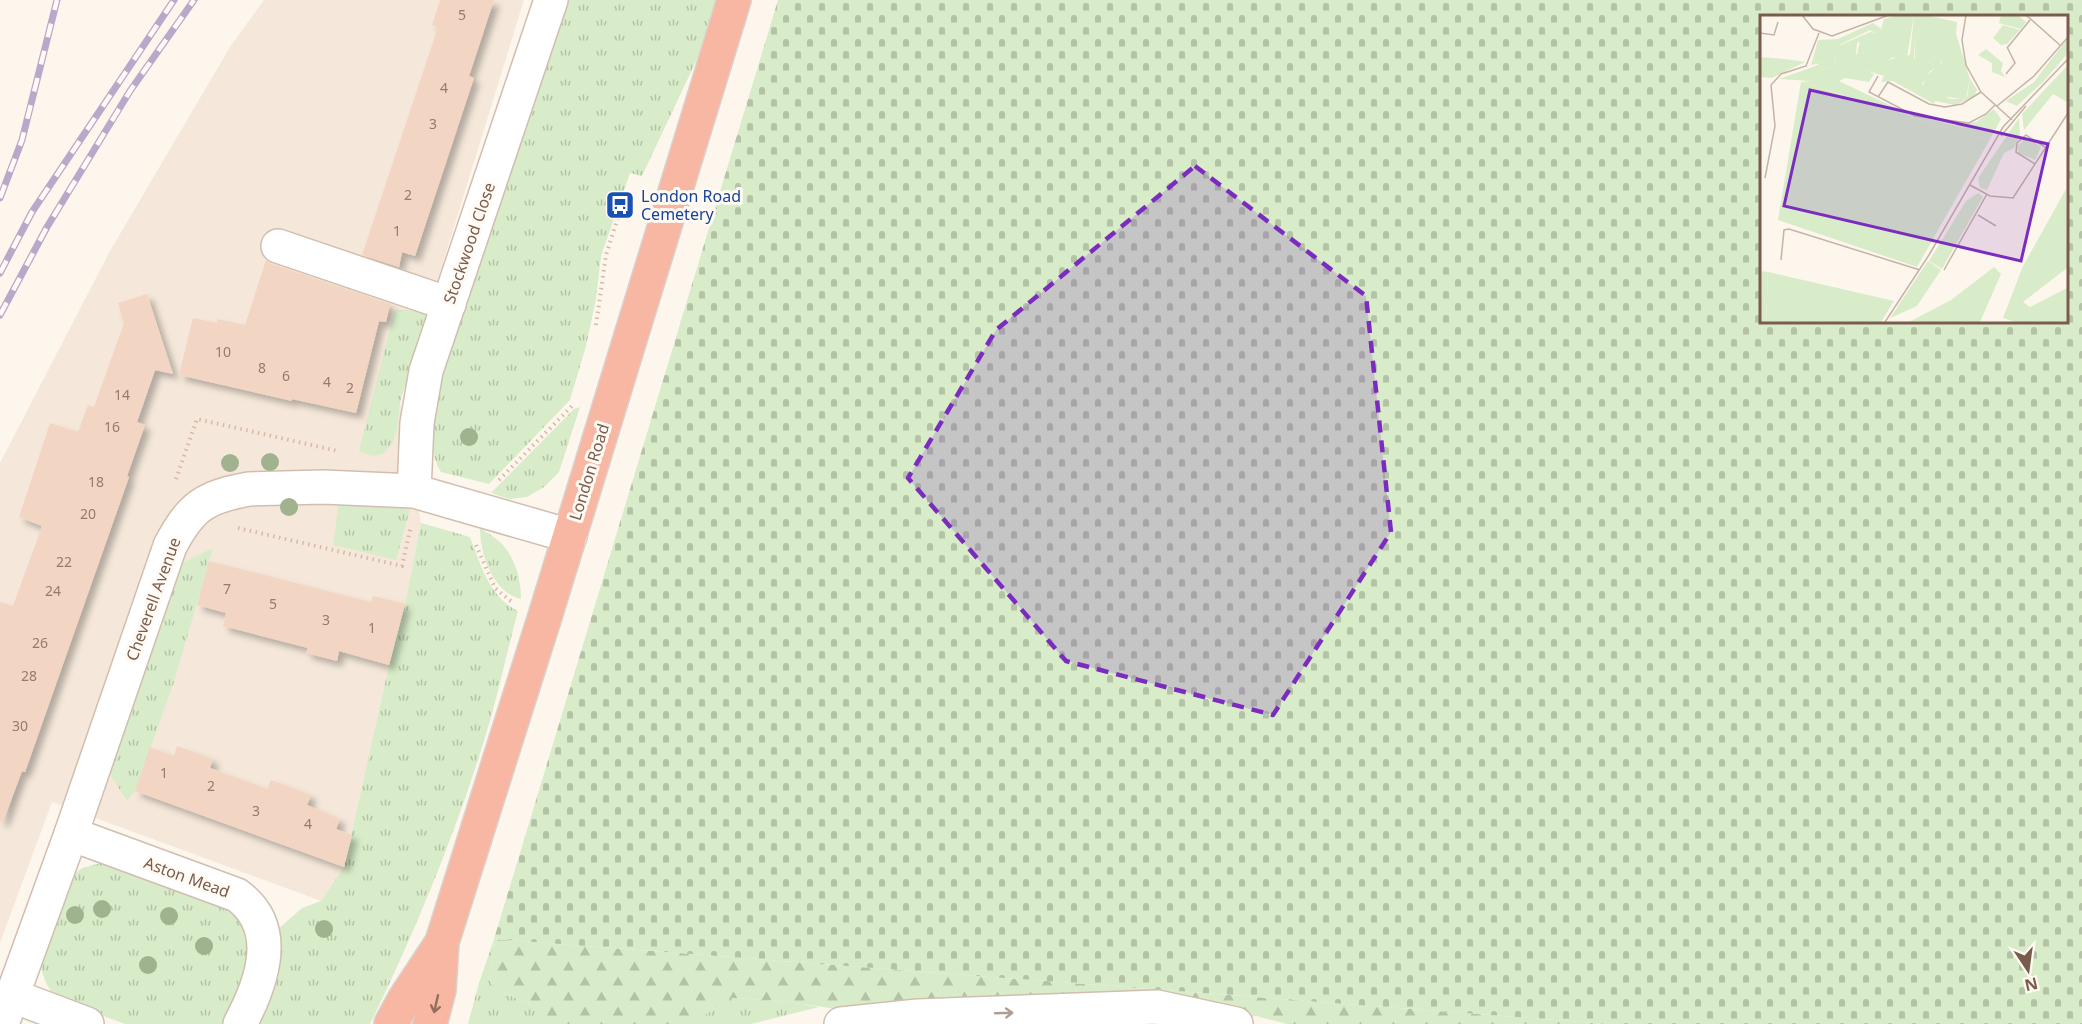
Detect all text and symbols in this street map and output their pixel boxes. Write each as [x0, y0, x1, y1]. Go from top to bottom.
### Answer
house number: 5 [458, 5, 466, 24]
inset map [1760, 15, 2067, 322]
house number: 4 [440, 78, 448, 97]
house number: 3 [429, 114, 437, 133]
street label: Stockwood Close [438, 179, 500, 307]
house number: 2 [404, 185, 412, 204]
place label: London Road Cemetery [641, 185, 741, 225]
bus stop icon: London Road Cemetery [604, 189, 636, 221]
house number: 1 [393, 221, 401, 240]
house number: 10 [215, 342, 231, 361]
house number: 8 [258, 358, 266, 377]
house number: 6 [282, 366, 290, 385]
house number: 4 [323, 372, 331, 391]
house number: 2 [346, 378, 354, 397]
house number: 14 [114, 385, 130, 404]
house number: 16 [104, 417, 120, 436]
street label: London Road [564, 421, 614, 523]
house number: 18 [88, 472, 104, 491]
house number: 20 [80, 504, 96, 523]
street label: Cheverell Avenue [120, 534, 186, 664]
house number: 22 [56, 552, 72, 571]
house number: 7 [223, 579, 231, 598]
house number: 24 [45, 581, 61, 600]
house number: 5 [269, 594, 277, 613]
house number: 3 [322, 610, 330, 629]
house number: 1 [368, 618, 376, 637]
house number: 26 [32, 633, 48, 652]
house number: 28 [21, 666, 37, 685]
house number: 30 [12, 716, 28, 735]
house number: 1 [160, 763, 168, 782]
house number: 2 [207, 776, 215, 795]
house number: 3 [252, 801, 260, 820]
house number: 4 [304, 814, 312, 833]
street label: Aston Mead [141, 851, 233, 903]
north arrow [1998, 940, 2058, 1000]
text: N [2023, 972, 2040, 997]
one-way arrow [429, 995, 441, 1014]
one-way arrow [994, 1007, 1014, 1019]

